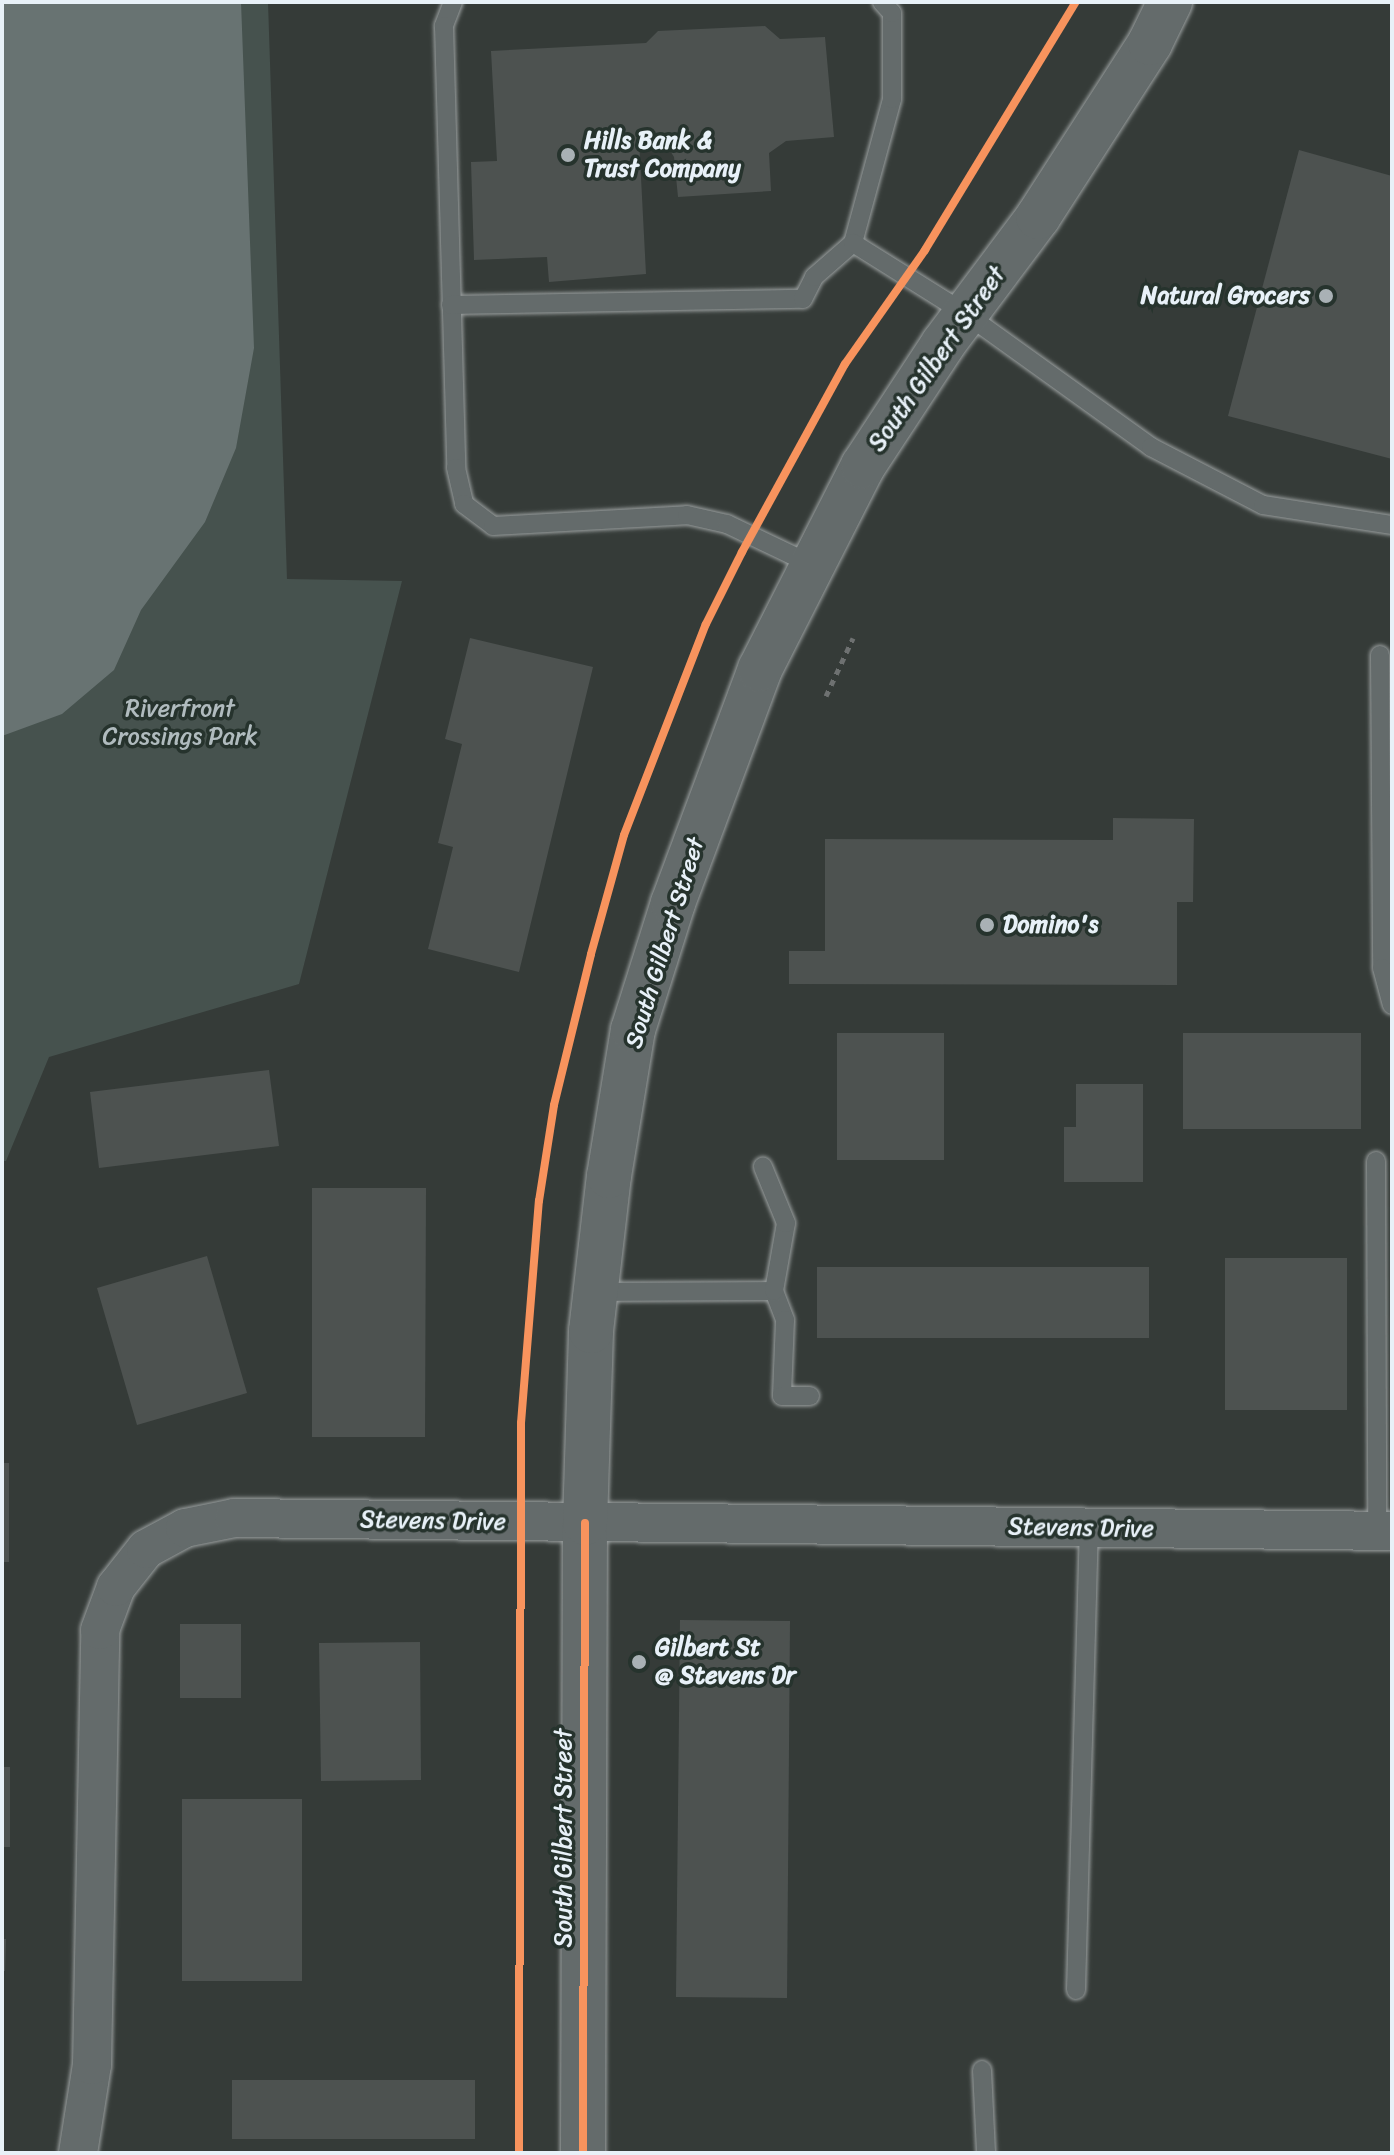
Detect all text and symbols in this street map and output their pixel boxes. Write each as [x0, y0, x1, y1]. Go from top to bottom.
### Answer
place label: Hills Bank & Trust Company [584, 127, 741, 183]
marker: Hills Bank & Trust Company [559, 146, 577, 164]
street label: South Gilbert Street [862, 261, 1012, 457]
place label: Natural Grocers [1141, 282, 1310, 310]
marker: Natural Grocers [1317, 287, 1335, 305]
park label: Riverfront Crossings Park [103, 695, 257, 751]
street label: South Gilbert Street [619, 834, 711, 1052]
place label: Domino's [1003, 911, 1098, 939]
marker: Domino's [978, 916, 996, 934]
street label: Stevens Drive [360, 1505, 506, 1537]
street label: Stevens Drive [1008, 1512, 1154, 1544]
place label: Gilbert St @ Stevens Dr [655, 1634, 796, 1690]
marker: Gilbert St @ Stevens Dr [630, 1653, 648, 1671]
street label: South Gilbert Street [550, 1728, 578, 1948]

